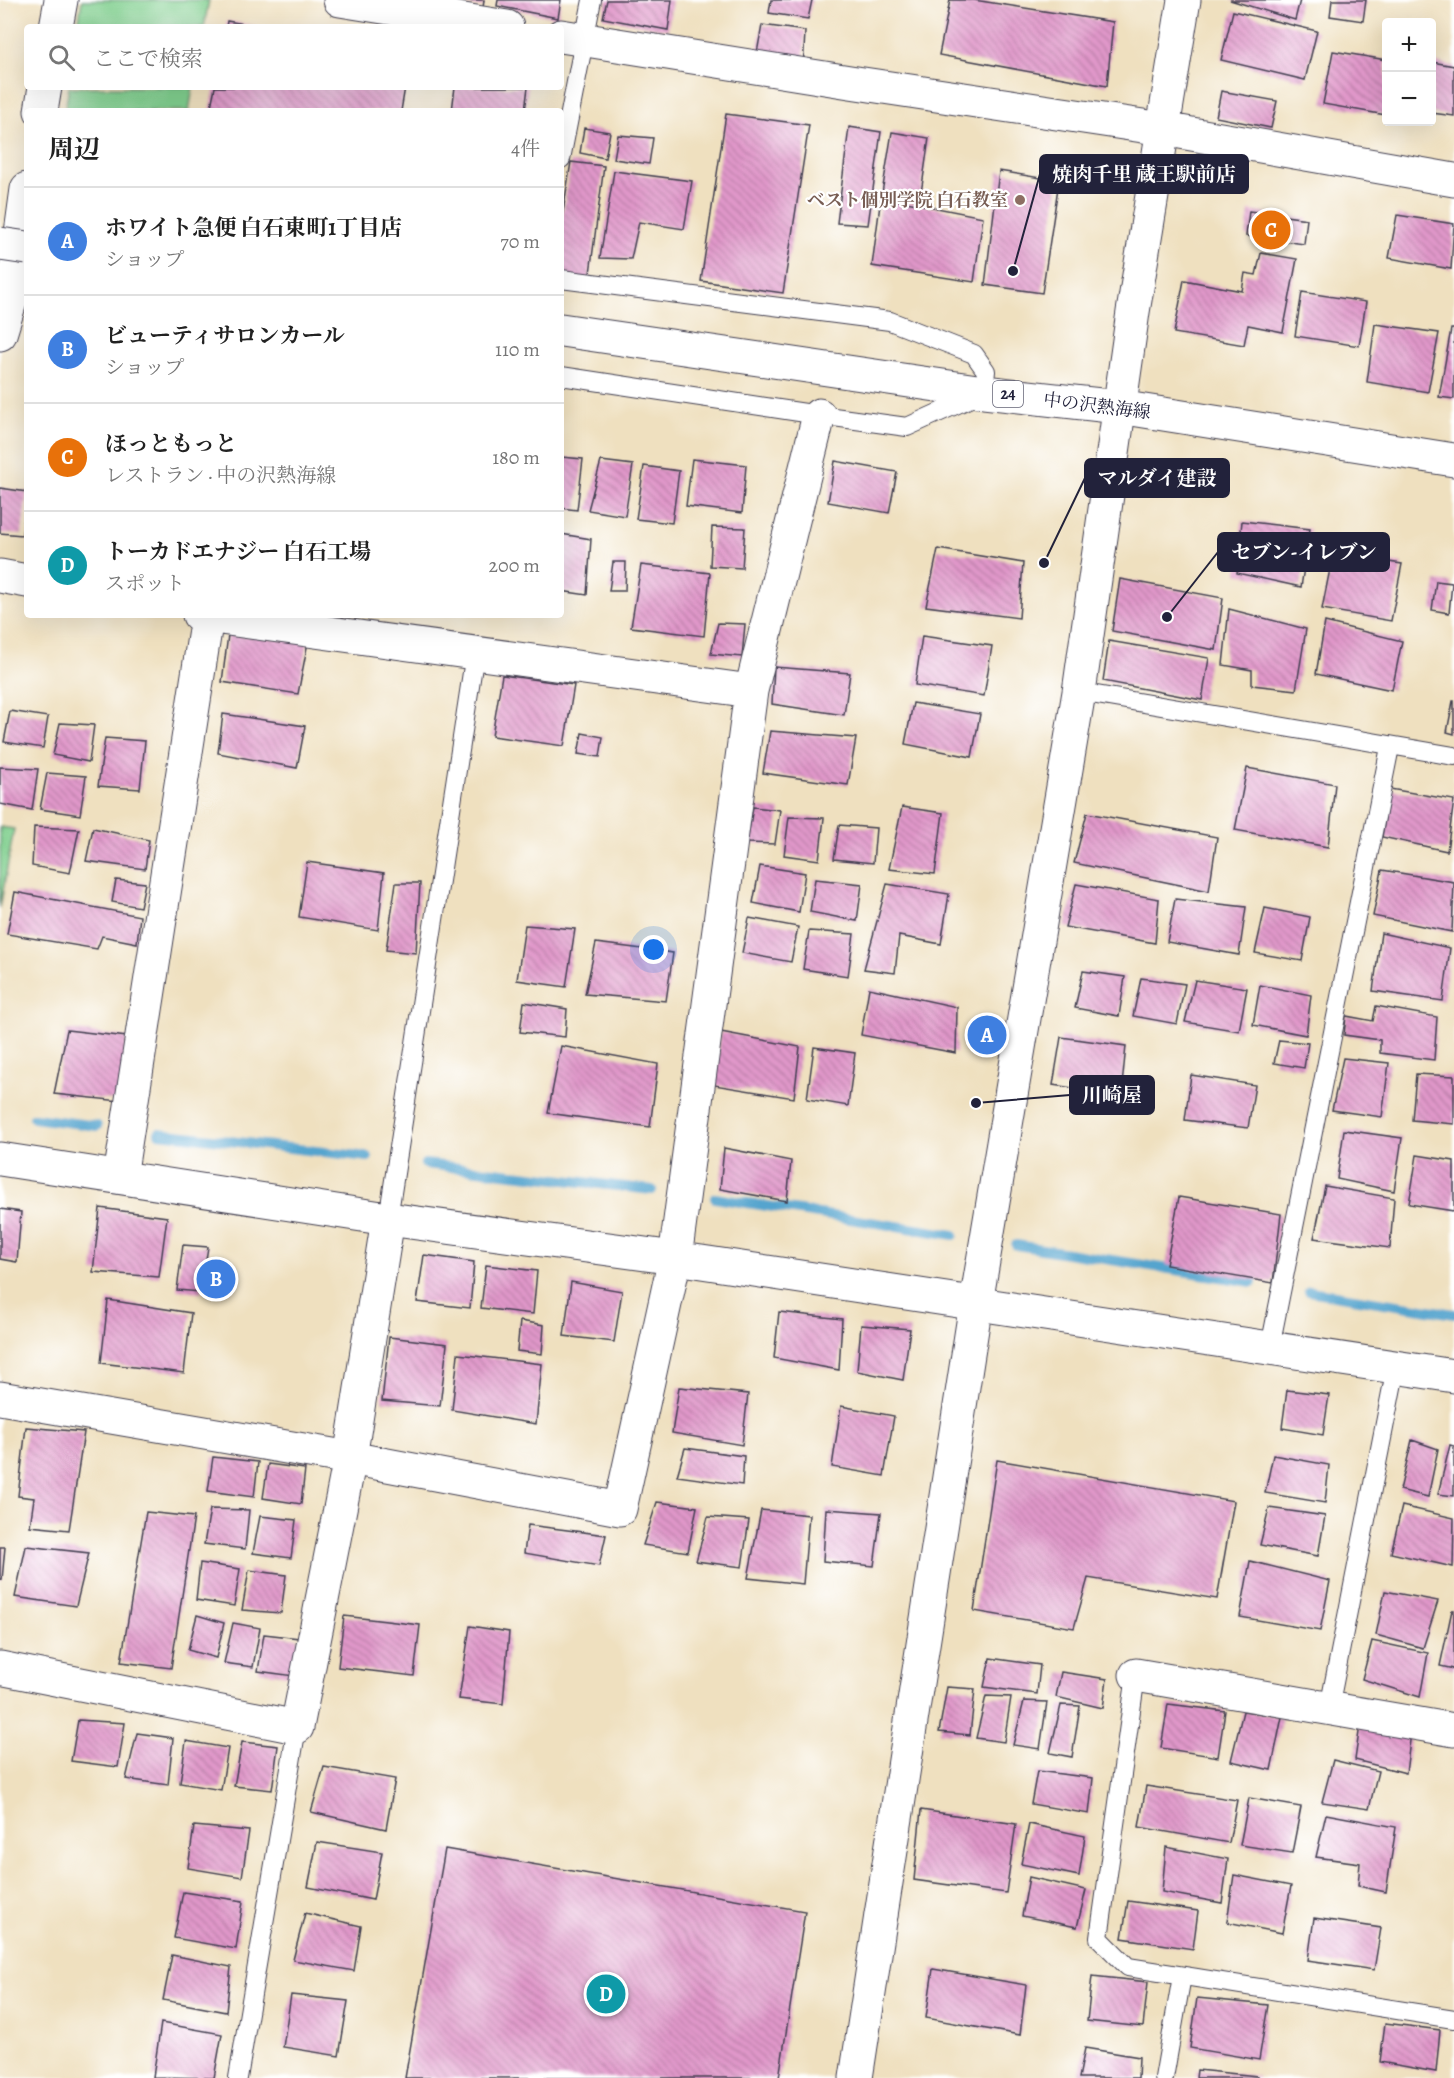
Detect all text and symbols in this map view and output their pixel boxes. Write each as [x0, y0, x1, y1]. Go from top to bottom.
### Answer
map controls [1382, 18, 1436, 126]
button: + [1382, 18, 1436, 72]
search box [24, 24, 564, 90]
icon: search [45, 41, 78, 74]
text: ここで検索 [93, 44, 203, 74]
button: − [1382, 72, 1436, 126]
text: 周辺 [48, 132, 100, 167]
text: 4件 [511, 135, 540, 162]
callout: 焼肉千里 蔵王駅前店 [1040, 155, 1248, 193]
text: 焼肉千里 蔵王駅前店 [1052, 161, 1236, 188]
place label: ベスト個別学院 白石教室 [807, 188, 1008, 212]
marker: ベスト個別学院 白石教室 [1013, 193, 1027, 207]
pin: C [1252, 208, 1290, 252]
text: ホワイト急便 白石東町1丁目店 [105, 213, 402, 243]
text: A [61, 228, 74, 255]
text: 70 m [500, 228, 540, 255]
text: ショップ [105, 246, 185, 273]
text: ビューティサロンカール [105, 321, 345, 351]
text: B [61, 336, 74, 363]
text: 110 m [495, 336, 540, 363]
text: ショップ [105, 354, 185, 381]
road number: 24 [993, 381, 1023, 407]
street label: 中の沢熱海線 [1042, 388, 1152, 424]
text: ほっともっと [105, 429, 237, 459]
text: C [61, 444, 74, 471]
text: 180 m [492, 444, 540, 471]
callout: マルダイ建設 [1085, 459, 1229, 497]
text: レストラン · 中の沢熱海線 [105, 462, 336, 489]
text: マルダイ建設 [1098, 465, 1216, 492]
callout: セブン-イレブン [1218, 533, 1389, 571]
text: トーカドエナジー 白石工場 [105, 537, 371, 567]
text: セブン-イレブン [1231, 539, 1377, 566]
text: D [61, 552, 74, 579]
text: 200 m [489, 552, 540, 579]
text: スポット [105, 570, 185, 597]
your location [639, 935, 668, 964]
pin: A [968, 1012, 1006, 1058]
callout: 川崎屋 [1070, 1076, 1154, 1114]
text: 川崎屋 [1082, 1082, 1142, 1109]
pin: B [196, 1256, 236, 1302]
pin: D [586, 1972, 626, 2016]

